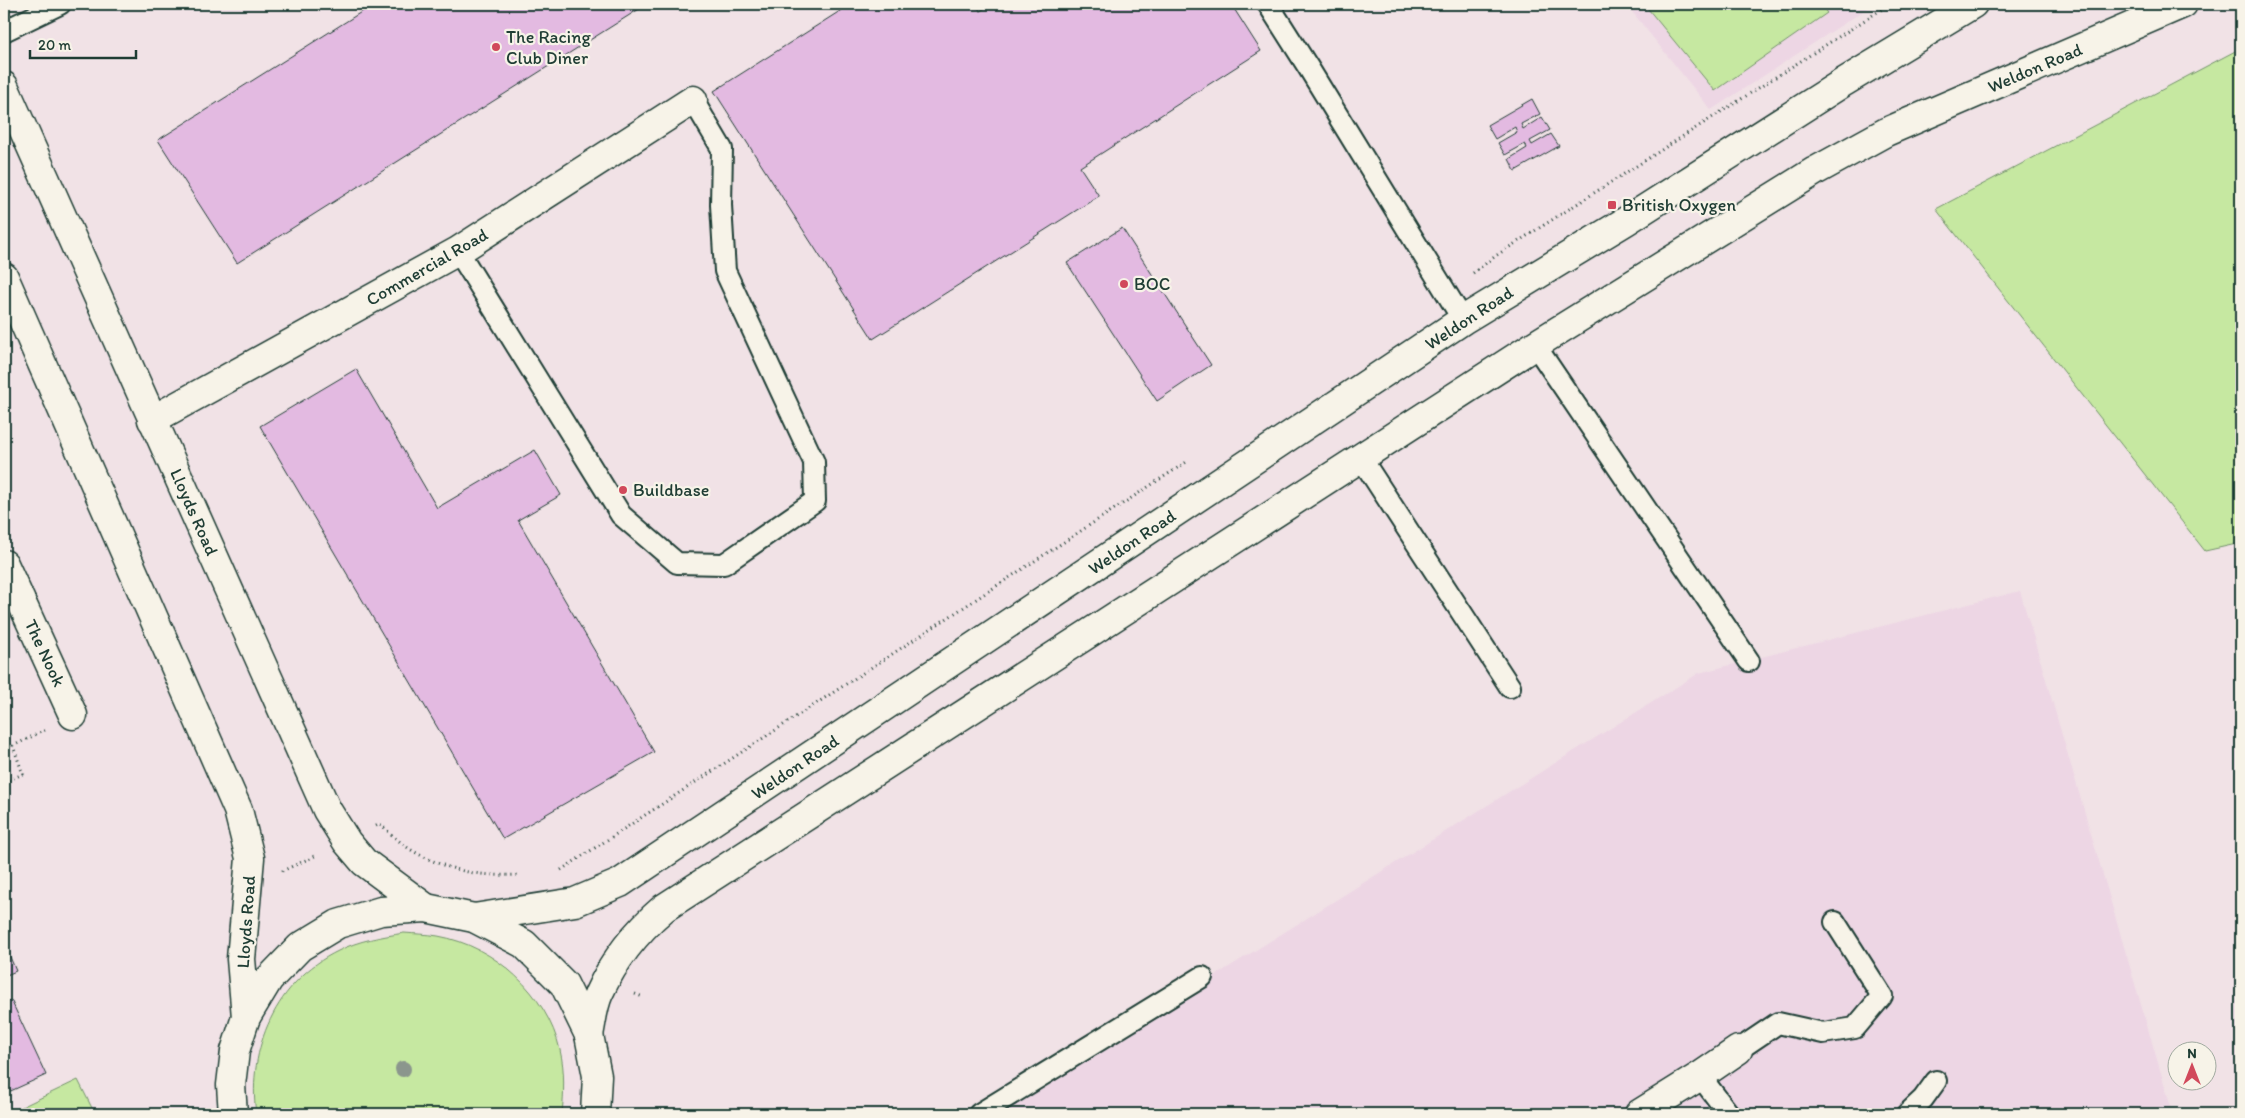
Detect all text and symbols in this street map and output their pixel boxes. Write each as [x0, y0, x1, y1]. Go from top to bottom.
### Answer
place label: The Racing Club Diner [506, 26, 591, 69]
scale bar [30, 28, 136, 60]
text: 20 m [38, 36, 72, 54]
street label: Weldon Road [1984, 38, 2086, 98]
marker: The Racing Club Diner [490, 41, 502, 53]
place label: British Oxygen [1622, 194, 1736, 216]
marker: British Oxygen [1606, 199, 1618, 211]
street label: Commercial Road [362, 223, 492, 311]
place label: BOC [1134, 273, 1170, 295]
marker: BOC [1118, 278, 1130, 290]
street label: Weldon Road [1421, 281, 1517, 355]
street label: Lloyds Road [165, 465, 223, 559]
place label: Buildbase [633, 479, 709, 501]
marker: Buildbase [617, 484, 629, 496]
street label: Weldon Road [1084, 505, 1180, 579]
street label: The Nook [20, 616, 70, 690]
street label: Weldon Road [747, 730, 843, 804]
street label: Lloyds Road [232, 875, 260, 969]
north arrow [2168, 1040, 2218, 1090]
text: N [2187, 1045, 2197, 1062]

